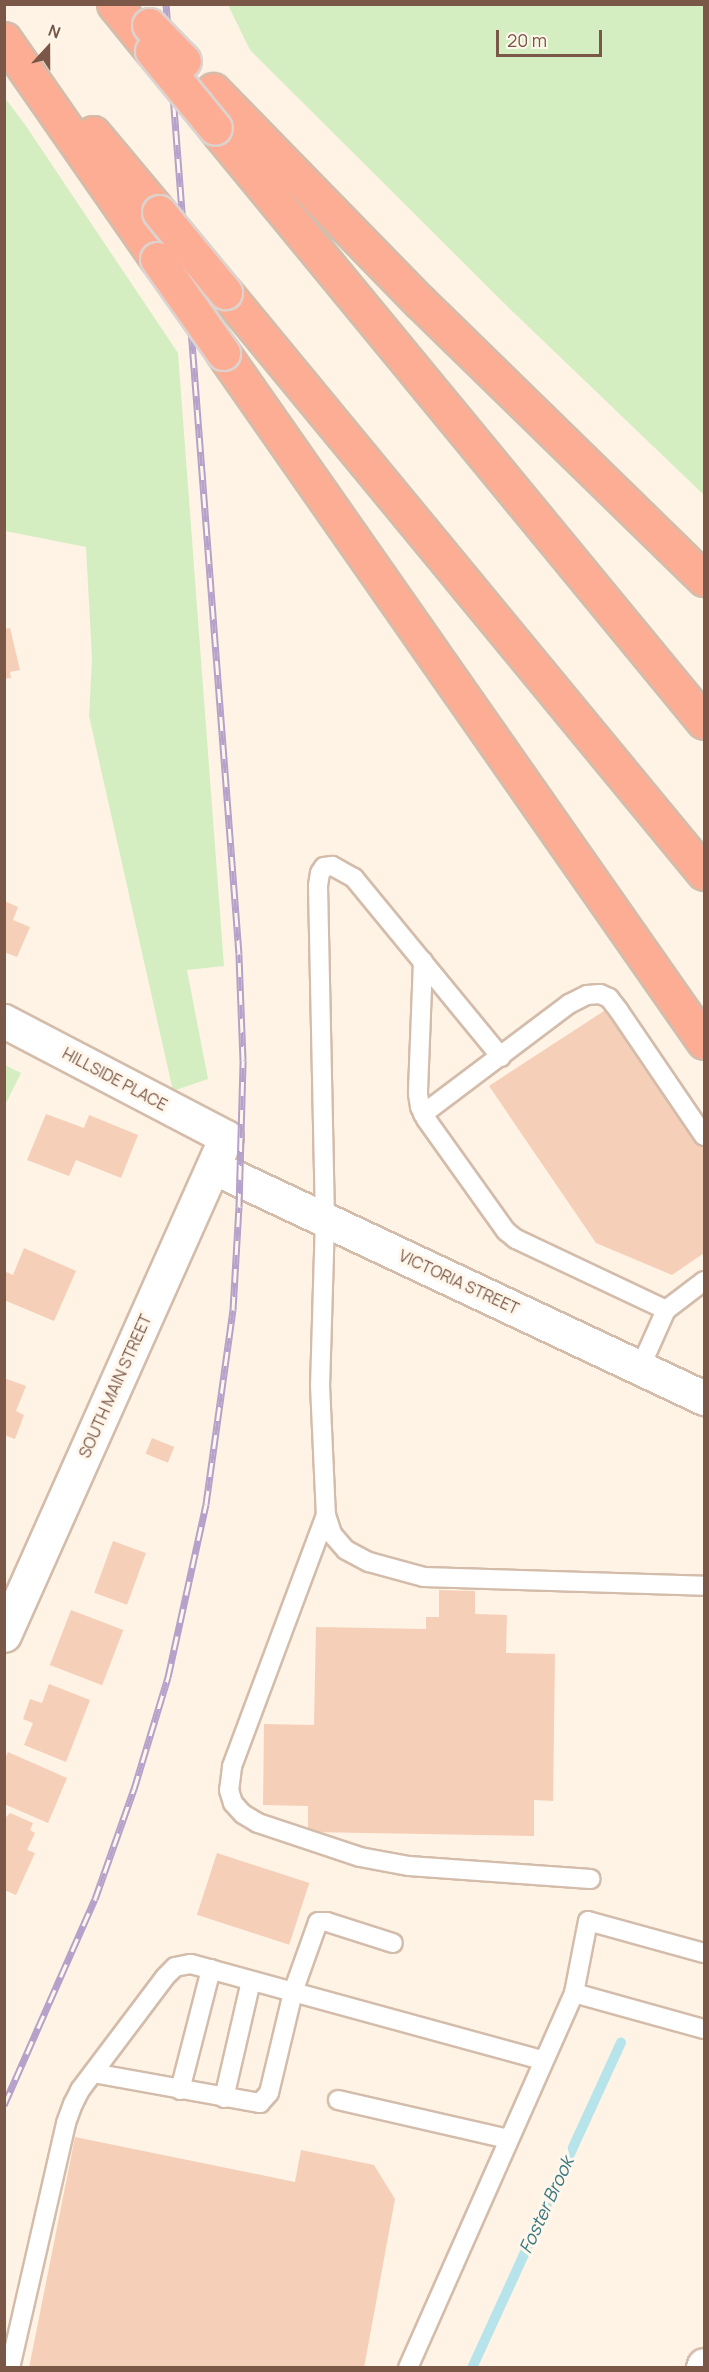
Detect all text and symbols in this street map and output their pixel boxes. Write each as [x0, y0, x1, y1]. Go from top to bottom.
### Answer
north arrow [18, 18, 78, 78]
scale bar [499, 18, 606, 56]
text: N [45, 19, 64, 44]
text: 20 m [507, 28, 547, 52]
street label: HILLSIDE PLACE [59, 1043, 171, 1115]
street label: VICTORIA STREET [396, 1246, 522, 1318]
street label: SOUTH MAIN STREET [75, 1311, 155, 1461]
water label: Foster Brook [514, 2153, 578, 2257]

